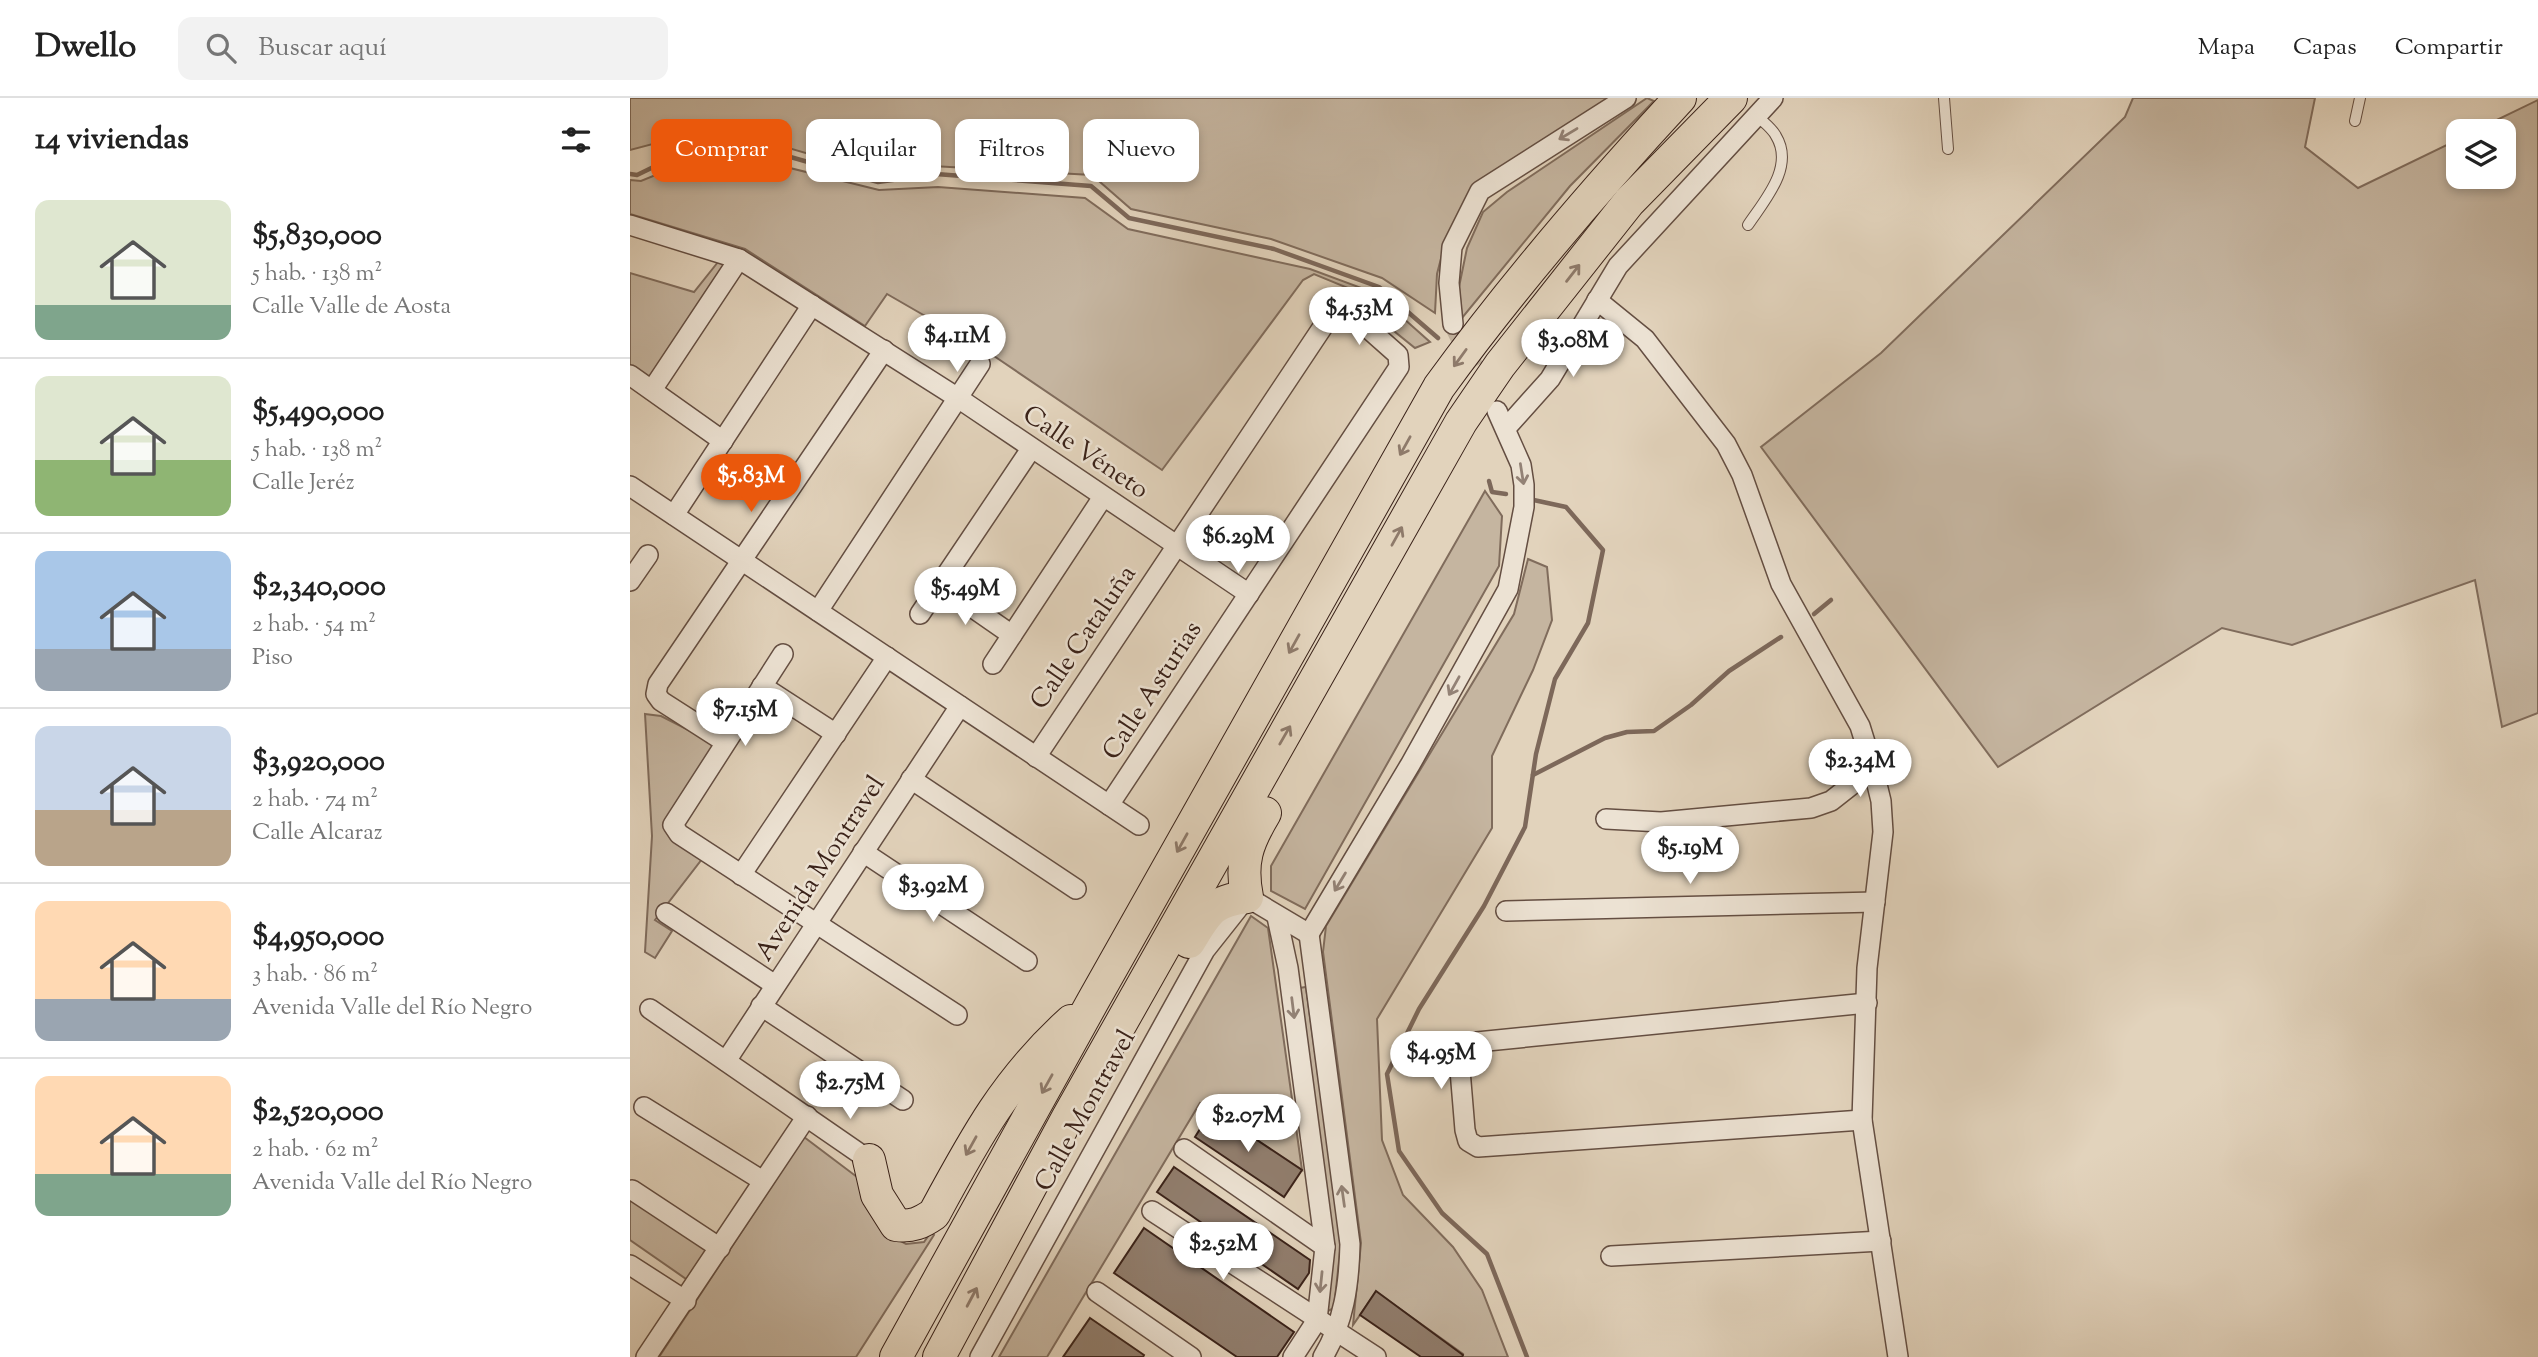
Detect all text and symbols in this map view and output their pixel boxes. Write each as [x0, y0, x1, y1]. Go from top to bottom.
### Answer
search box [178, 17, 668, 80]
text: Dwello [35, 24, 136, 72]
icon: search [202, 29, 240, 67]
text: Buscar aquí [258, 30, 387, 67]
text: Mapa [2198, 31, 2255, 65]
text: Capas [2293, 31, 2357, 65]
text: Compartir [2395, 31, 2503, 65]
text: 14 viviendas [35, 119, 189, 162]
chip: Comprar [651, 119, 792, 182]
chip: Alquilar [806, 119, 941, 182]
chip: Filtros [955, 119, 1069, 182]
chip: Nuevo [1083, 119, 1199, 182]
map controls [2446, 119, 2516, 189]
button: layers [2446, 119, 2516, 189]
icon: filters [557, 121, 595, 159]
one-way arrow [1558, 127, 1578, 141]
text: $5,830,000 [252, 215, 382, 258]
icon: home [91, 228, 175, 312]
text: 5 hab. · 138 m² [252, 258, 382, 291]
one-way arrow [1565, 264, 1581, 282]
pin: $4.53M [1302, 288, 1416, 347]
text: Calle Valle de Aosta [252, 291, 451, 324]
text: $4.53M [1325, 293, 1393, 326]
pin: $4.11M [900, 314, 1014, 374]
text: $4.11M [924, 320, 990, 353]
pin: $3.08M [1516, 320, 1630, 379]
text: $3.08M [1537, 325, 1609, 358]
one-way arrow [1453, 348, 1467, 367]
text: $5,490,000 [252, 391, 384, 434]
street label: Calle Véneto [1014, 397, 1156, 509]
icon: home [91, 404, 175, 488]
text: 5 hab. · 138 m² [252, 434, 382, 467]
one-way arrow [1398, 436, 1412, 456]
pin: $5.83M [694, 454, 808, 514]
text: $5.83M [717, 460, 785, 493]
one-way arrow [1516, 462, 1529, 485]
text: Calle Jeréz [252, 467, 354, 500]
pin: $6.29M [1181, 516, 1295, 575]
text: $6.29M [1202, 521, 1274, 554]
one-way arrow [1390, 527, 1404, 547]
street label: Calle Cataluña [1022, 558, 1146, 718]
text: $2,340,000 [252, 566, 386, 609]
pin: $5.49M [908, 568, 1022, 627]
text: $5.49M [930, 573, 1000, 606]
icon: home [91, 579, 175, 663]
text: 2 hab. · 54 m² [252, 609, 376, 642]
street label: Calle Asturias [1094, 614, 1212, 768]
one-way arrow [1287, 634, 1301, 654]
text: Piso [252, 642, 293, 675]
one-way arrow [1447, 675, 1461, 695]
pin: $7.15M [688, 688, 802, 748]
text: $7.15M [712, 694, 778, 727]
one-way arrow [1279, 725, 1293, 745]
pin: $2.34M [1803, 740, 1917, 799]
text: $3,920,000 [252, 741, 385, 784]
text: $2.34M [1825, 745, 1895, 778]
icon: home [91, 754, 175, 838]
street label: Avenida Montravel [747, 769, 895, 969]
text: 2 hab. · 74 m² [252, 784, 378, 817]
text: Calle Alcaraz [252, 817, 383, 850]
pin: $5.19M [1633, 826, 1747, 886]
one-way arrow [1175, 832, 1189, 852]
text: $5.19M [1657, 832, 1723, 865]
pin: $3.92M [876, 864, 990, 924]
text: $3.92M [898, 870, 968, 903]
one-way arrow [1332, 872, 1346, 892]
text: $4,950,000 [252, 916, 384, 959]
icon: home [91, 929, 175, 1013]
text: 3 hab. · 86 m² [252, 959, 378, 992]
text: Avenida Valle del Río Negro [252, 992, 532, 1025]
one-way arrow [1287, 996, 1300, 1019]
street label: Calle Montravel [1026, 1023, 1146, 1199]
pin: $4.95M [1384, 1032, 1498, 1091]
text: $4.95M [1406, 1037, 1476, 1070]
pin: $2.75M [793, 1062, 907, 1121]
text: $2.75M [815, 1067, 885, 1100]
one-way arrow [1040, 1073, 1053, 1094]
text: $2,520,000 [252, 1091, 384, 1134]
pin: $2.07M [1191, 1094, 1305, 1154]
text: $2.07M [1212, 1100, 1284, 1133]
icon: home [91, 1104, 175, 1188]
text: 2 hab. · 62 m² [252, 1134, 379, 1167]
one-way arrow [964, 1136, 978, 1156]
text: Avenida Valle del Río Negro [252, 1167, 532, 1200]
one-way arrow [1337, 1186, 1350, 1208]
pin: $2.52M [1166, 1222, 1280, 1282]
text: $2.52M [1189, 1228, 1257, 1261]
one-way arrow [1314, 1271, 1327, 1293]
one-way arrow [965, 1287, 979, 1308]

